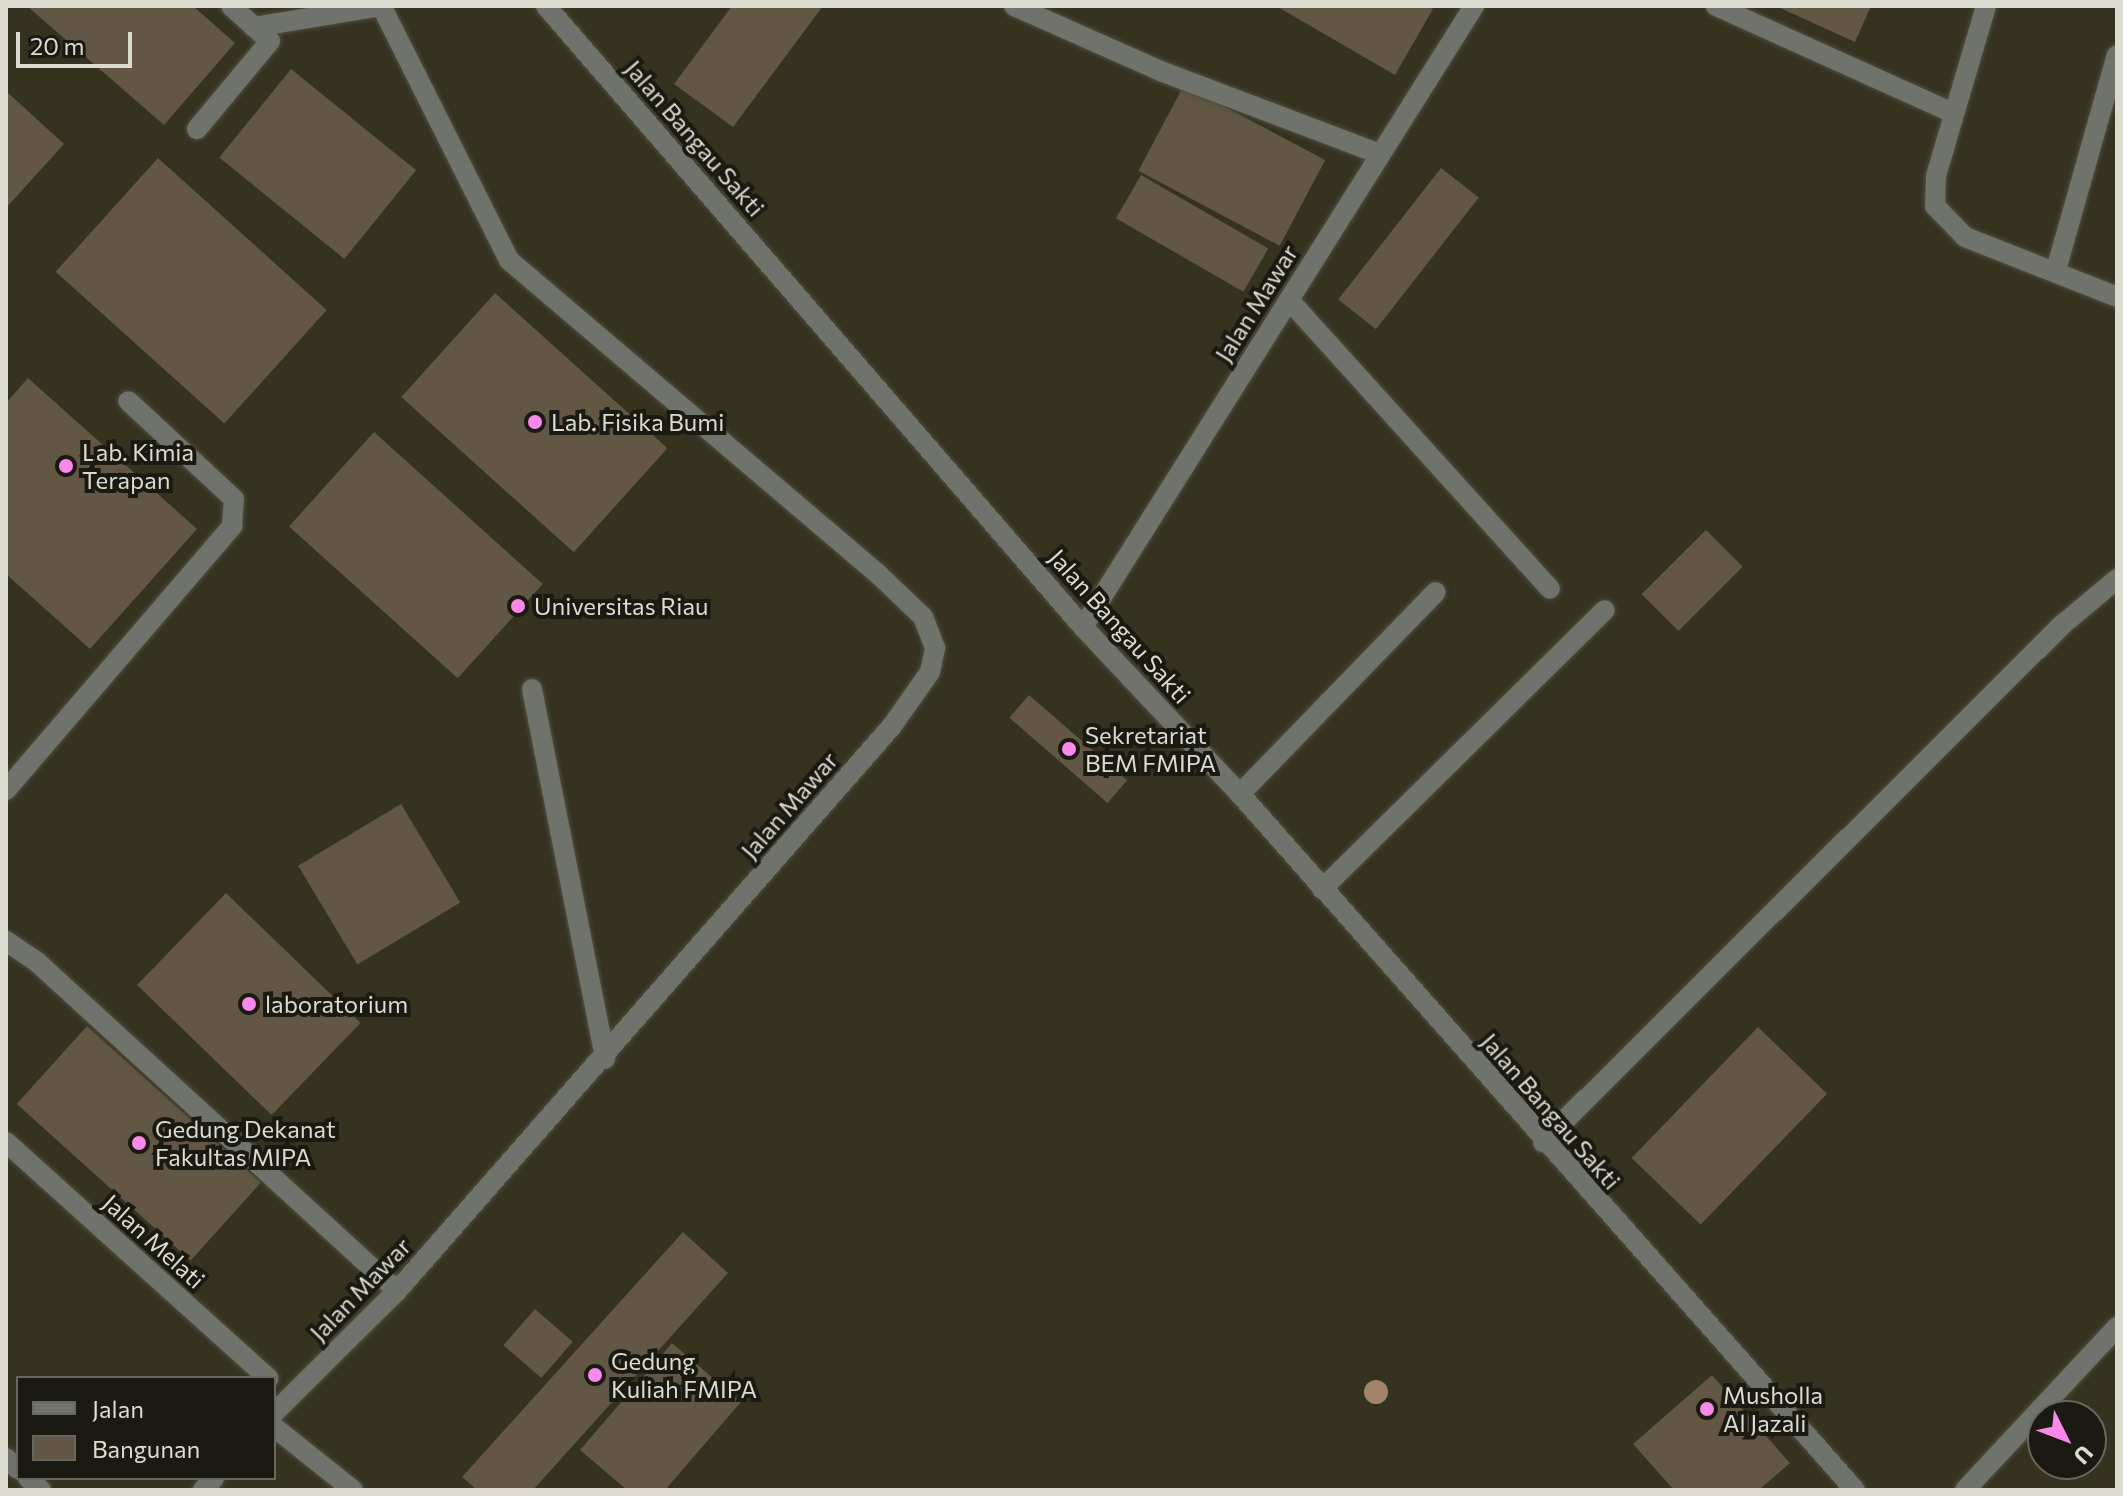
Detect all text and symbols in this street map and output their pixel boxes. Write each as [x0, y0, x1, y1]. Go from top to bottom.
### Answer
scale bar [20, 16, 136, 66]
text: 20 m [30, 31, 84, 60]
street label: Jalan Bangau Sakti [619, 54, 771, 222]
street label: Jalan Mawar [1209, 239, 1303, 367]
place label: Lab. Fisika Bumi [551, 408, 724, 436]
marker: Lab. Fisika Bumi [526, 413, 544, 431]
place label: Lab. Kimia Terapan [82, 438, 194, 494]
marker: Lab. Kimia Terapan [57, 457, 75, 475]
street label: Jalan Bangau Sakti [1043, 543, 1197, 709]
place label: Universitas Riau [534, 592, 708, 620]
marker: Universitas Riau [509, 597, 527, 615]
place label: Sekretariat BEM FMIPA [1085, 721, 1216, 777]
marker: Sekretariat BEM FMIPA [1060, 740, 1078, 758]
street label: Jalan Mawar [735, 745, 843, 865]
place label: laboratorium [265, 990, 408, 1018]
marker: laboratorium [240, 995, 258, 1013]
street label: Jalan Bangau Sakti [1475, 1027, 1627, 1195]
place label: Gedung Dekanat Fakultas MIPA [155, 1115, 336, 1171]
marker: Gedung Dekanat Fakultas MIPA [130, 1134, 148, 1152]
street label: Jalan Melati [97, 1188, 211, 1294]
street label: Jalan Mawar [304, 1231, 416, 1347]
place label: Gedung Kuliah FMIPA [611, 1347, 757, 1403]
marker: Gedung Kuliah FMIPA [586, 1366, 604, 1384]
legend [16, 1376, 276, 1480]
place label: Musholla Al Jazali [1723, 1381, 1823, 1437]
text: Jalan [92, 1394, 144, 1423]
marker: Musholla Al Jazali [1698, 1400, 1716, 1418]
north arrow [2027, 1400, 2107, 1480]
text: Bangunan [92, 1434, 200, 1463]
text: U [2068, 1440, 2099, 1470]

